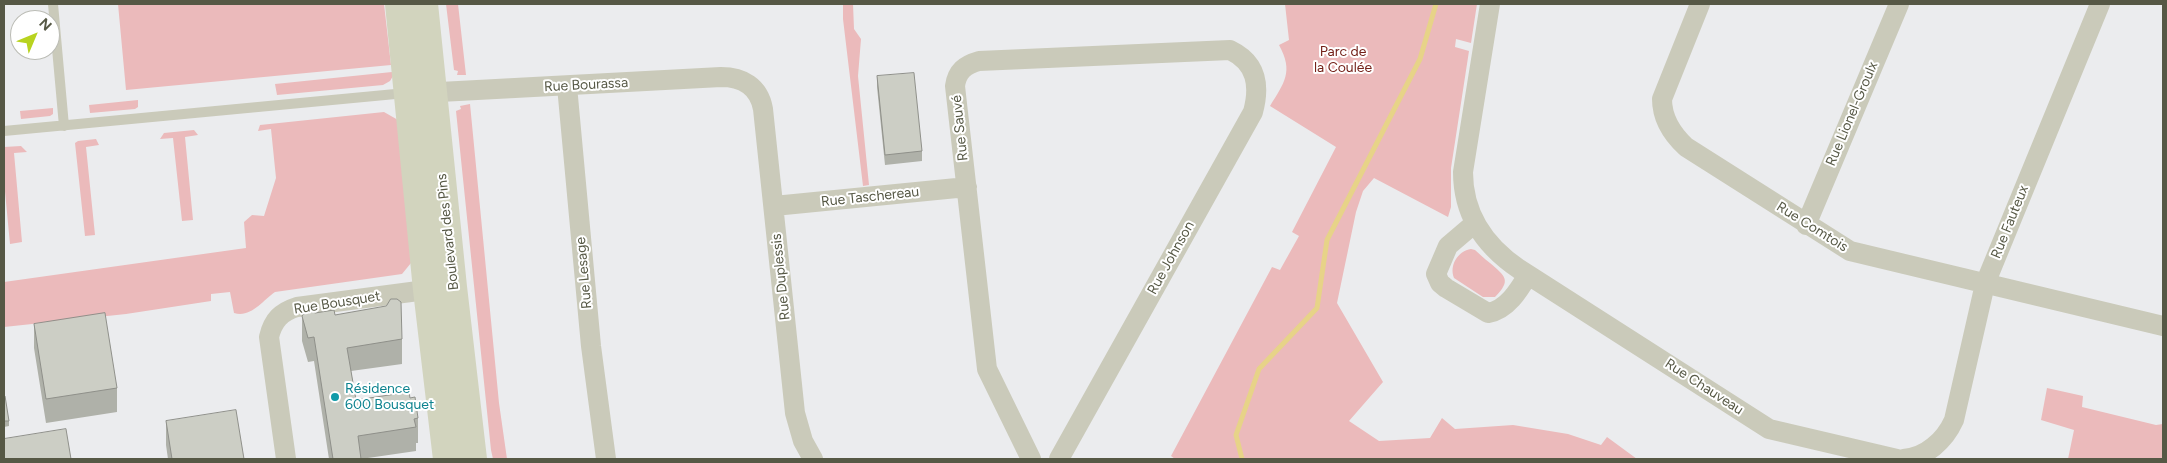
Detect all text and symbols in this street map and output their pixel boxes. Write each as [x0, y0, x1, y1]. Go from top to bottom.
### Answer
north arrow [10, 10, 60, 60]
text: N [35, 15, 55, 35]
park label: Parc de la Coulée [1314, 44, 1372, 76]
street label: Rue Lionel-Groulx [1822, 59, 1882, 169]
street label: Rue Bourassa [544, 74, 628, 96]
street label: Rue Sauvé [948, 94, 972, 162]
street label: Boulevard des Pins [434, 173, 462, 291]
street label: Rue Taschereau [820, 183, 920, 211]
street label: Rue Fauteux [1988, 183, 2032, 261]
street label: Rue Comtois [1773, 198, 1851, 256]
street label: Rue Johnson [1144, 218, 1198, 298]
street label: Rue Duplessis [768, 233, 794, 321]
street label: Rue Lesage [572, 236, 596, 310]
street label: Rue Bousquet [292, 288, 382, 318]
street label: Rue Chauveau [1662, 355, 1746, 419]
place label: Résidence 600 Bousquet [345, 381, 434, 414]
marker: Résidence 600 Bousquet [329, 391, 341, 403]

